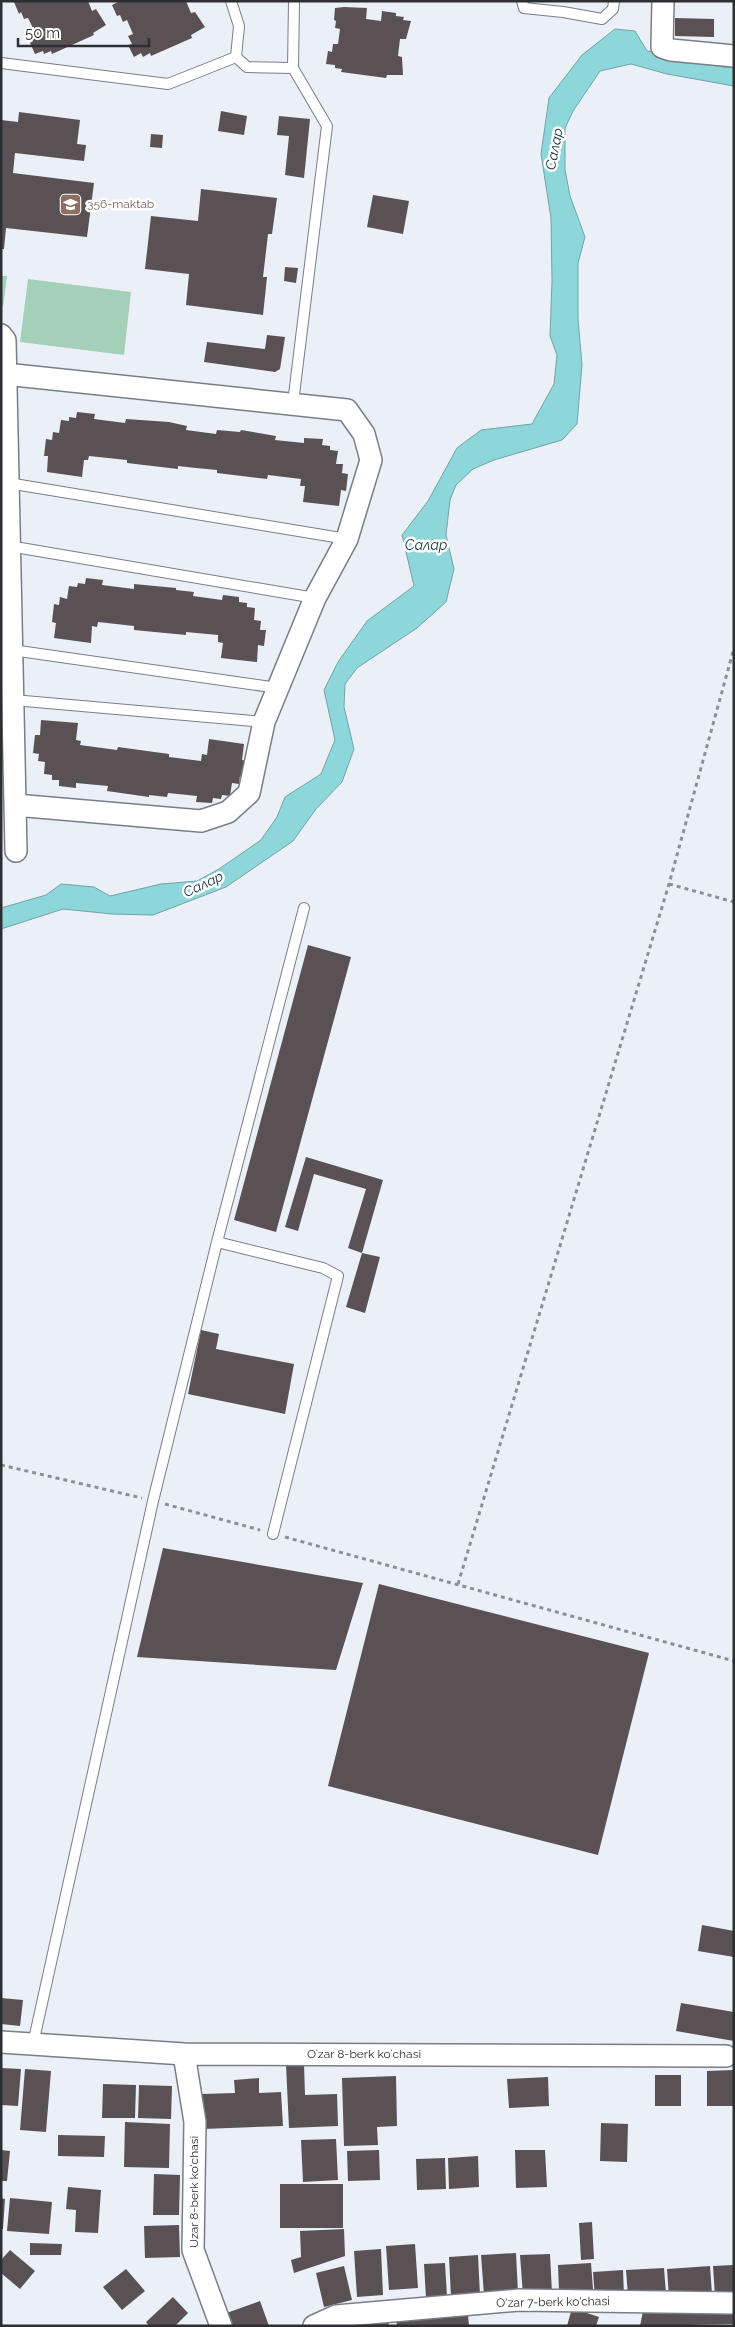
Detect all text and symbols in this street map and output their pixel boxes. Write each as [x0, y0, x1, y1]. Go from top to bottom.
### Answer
scale bar [18, 15, 149, 47]
text: 50 m [25, 24, 60, 42]
water label: Салар [542, 127, 566, 171]
school or university icon: 356-maktab [59, 192, 83, 216]
place label: 356-maktab [87, 197, 154, 211]
water label: Салар [405, 537, 447, 553]
water label: Салар [180, 868, 226, 900]
street label: Oʻzar 8-berk koʻchasi [307, 2047, 421, 2061]
street label: Uzar 8-berk ko'chasi [187, 2136, 201, 2248]
street label: O'zar 7-berk ko'chasi [496, 2294, 610, 2310]

